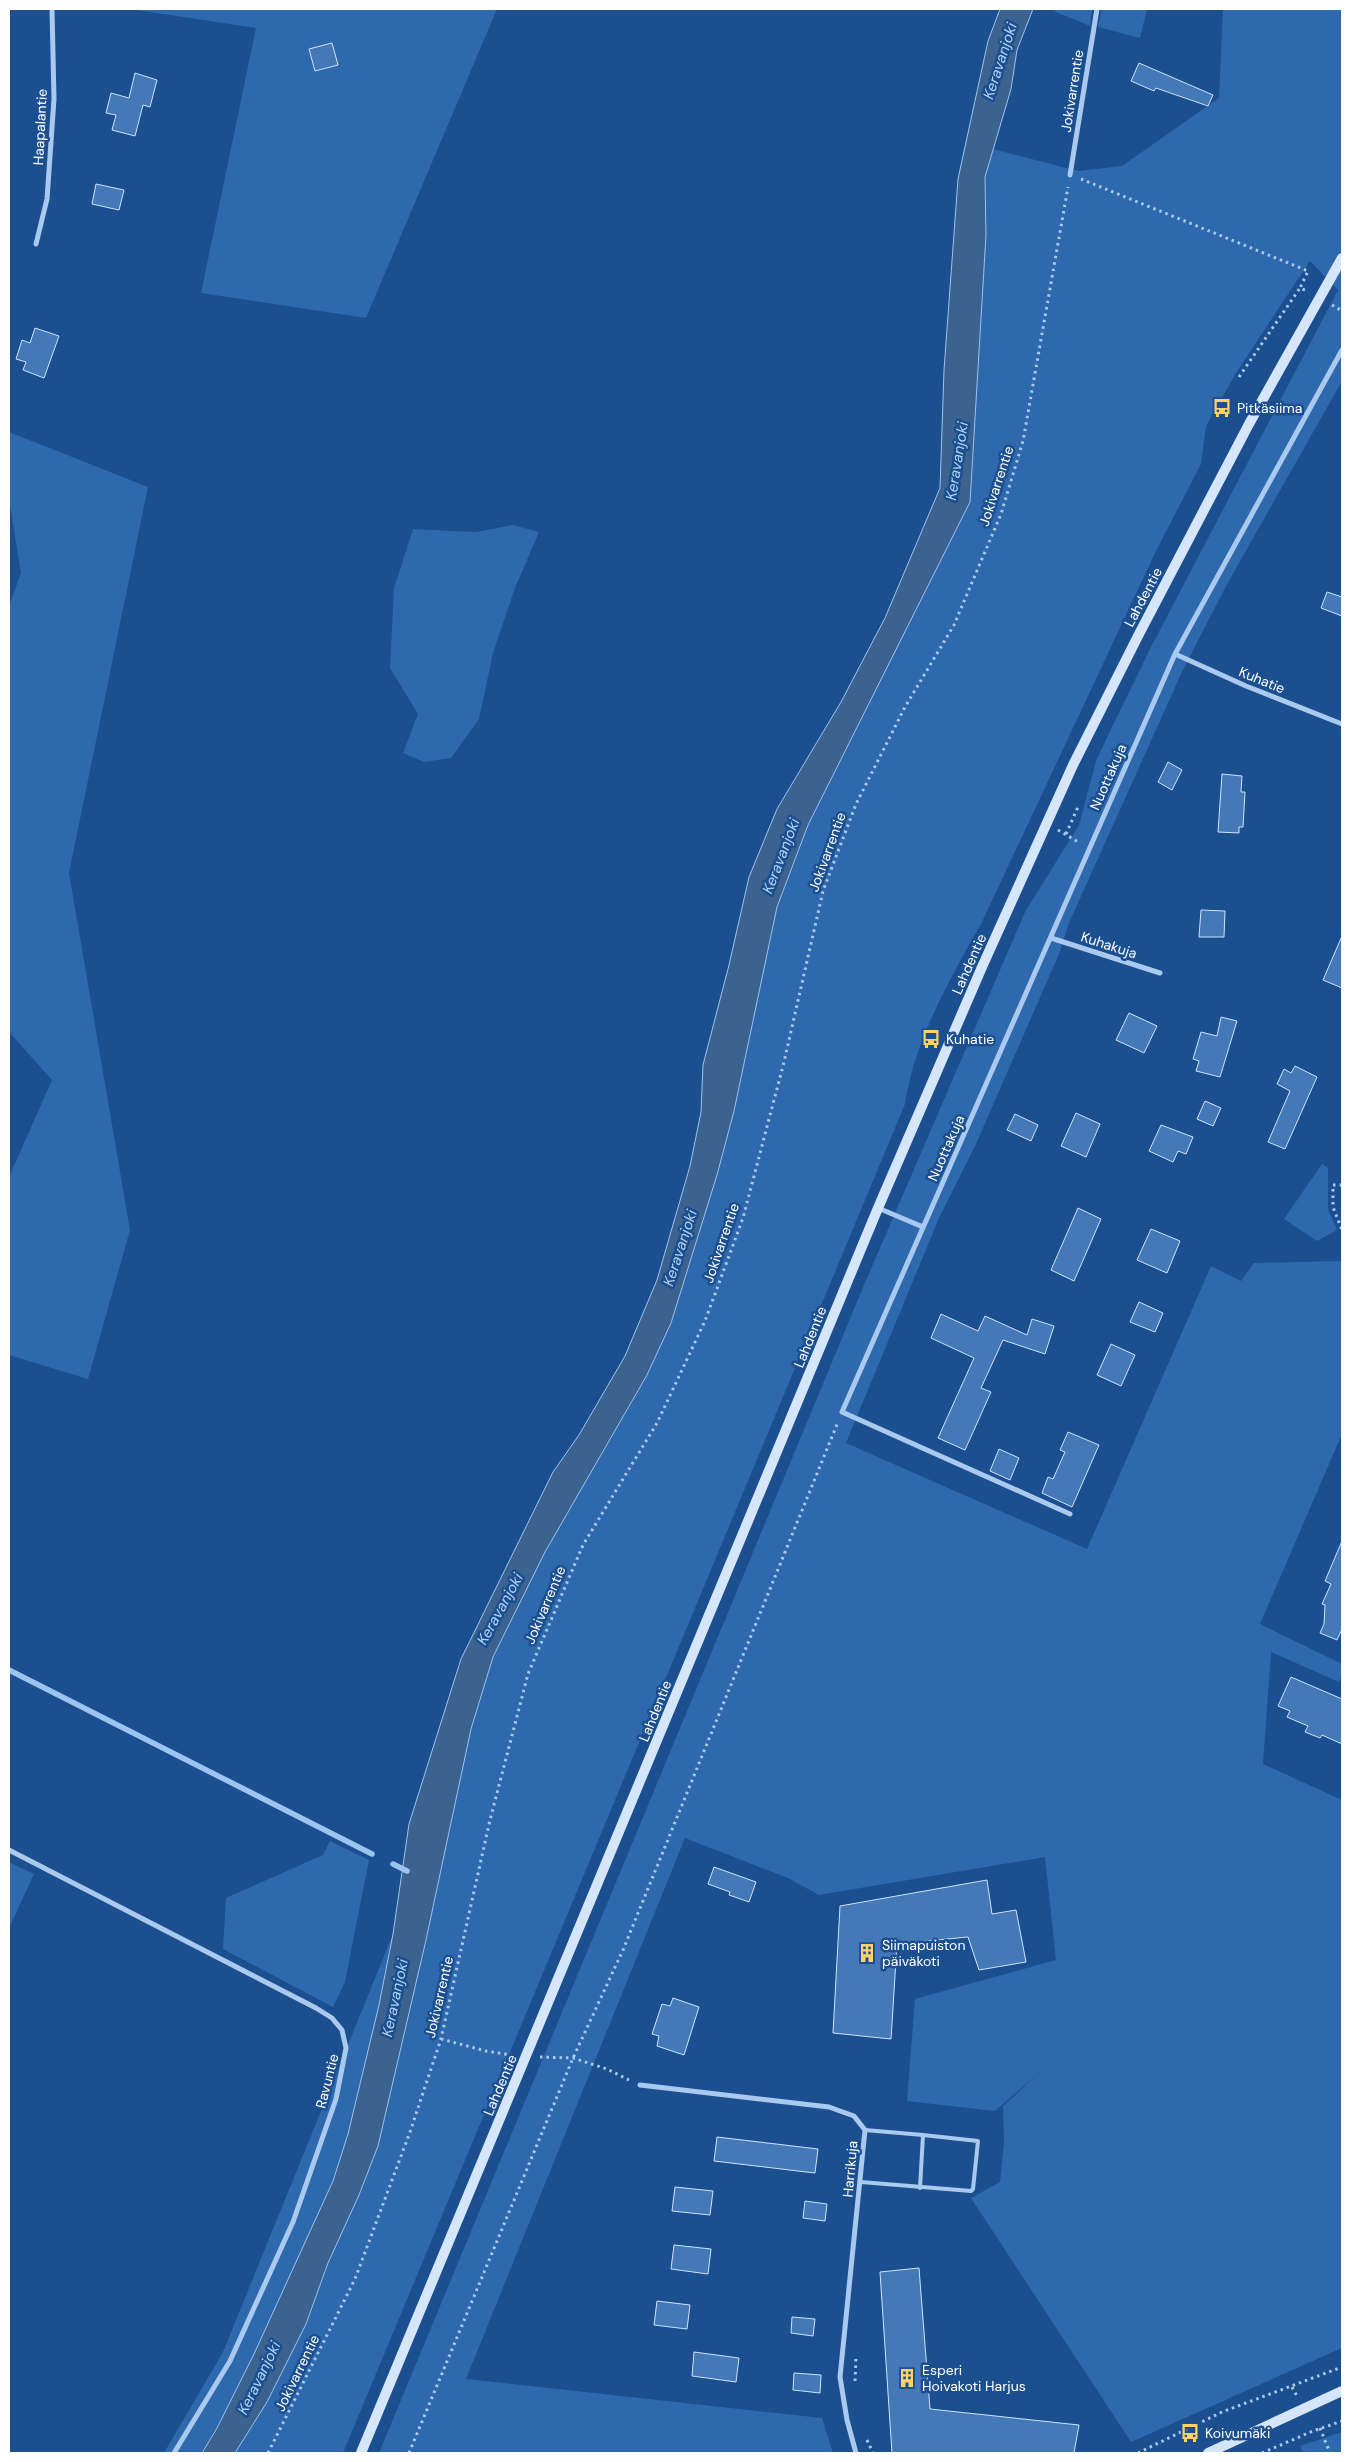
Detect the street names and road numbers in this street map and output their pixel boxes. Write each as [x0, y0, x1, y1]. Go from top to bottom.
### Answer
street label: Jokivarrentie [1057, 48, 1087, 134]
street label: Haapalantie [29, 88, 51, 166]
street label: Jokivarrentie [975, 444, 1017, 528]
street label: Lahdentie [1120, 564, 1166, 630]
street label: Kuhatie [1236, 663, 1288, 697]
street label: Nuottakuja [1085, 741, 1131, 813]
street label: Jokivarrentie [804, 810, 850, 894]
street label: Kuhakuja [1079, 928, 1139, 962]
street label: Lahdentie [948, 931, 990, 997]
street label: Nuottakuja [923, 1112, 969, 1184]
street label: Jokivarrentie [699, 1201, 743, 1285]
street label: Lahdentie [790, 1304, 830, 1370]
street label: Jokivarrentie [520, 1563, 570, 1647]
street label: Lahdentie [635, 1678, 675, 1744]
street label: Jokivarrentie [421, 1954, 457, 2040]
street label: Ravuntie [312, 2052, 342, 2110]
street label: Lahdentie [479, 2052, 521, 2118]
street label: Harrikuja [839, 2140, 861, 2198]
street label: Jokivarrentie [271, 2332, 323, 2414]

